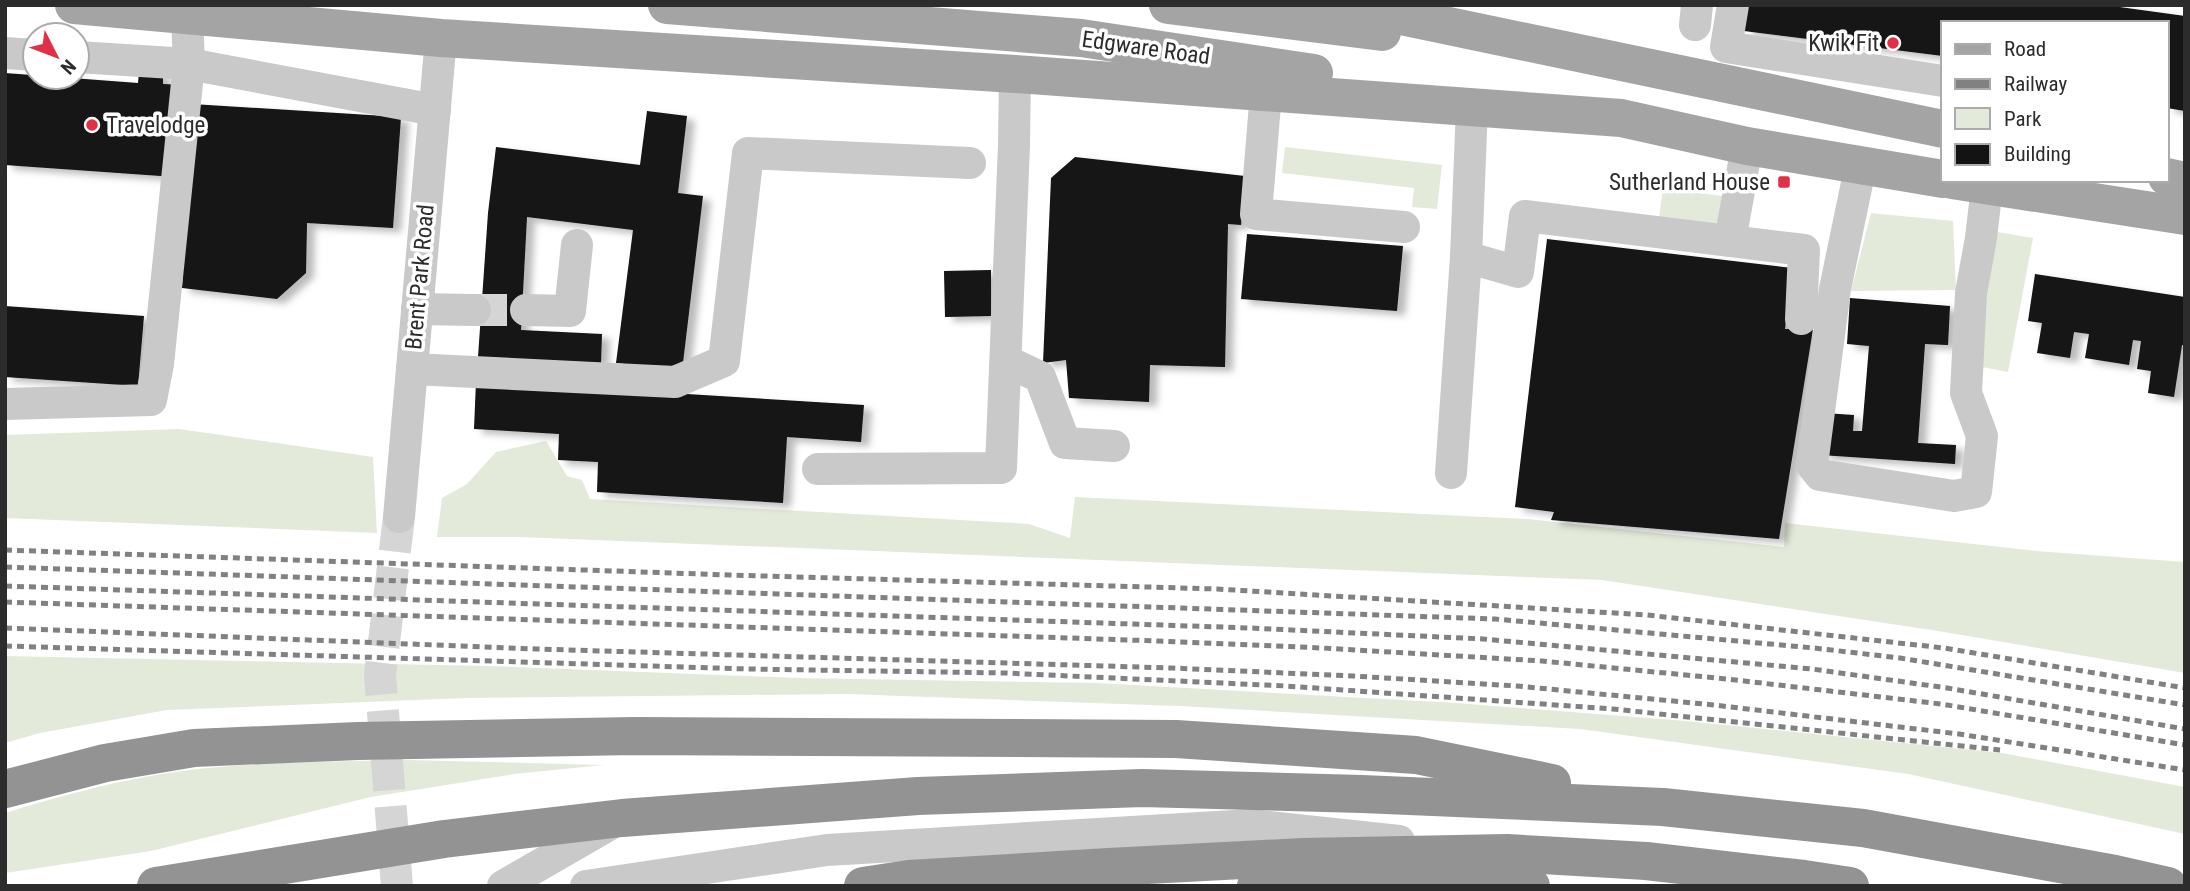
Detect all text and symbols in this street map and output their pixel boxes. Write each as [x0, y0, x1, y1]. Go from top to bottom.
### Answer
north arrow [21, 21, 91, 91]
legend [1941, 21, 2169, 182]
street label: Edgware Road [1080, 26, 1212, 70]
place label: Kwik Fit [1808, 30, 1879, 57]
marker: Kwik Fit [1885, 35, 1901, 51]
text: Road [2004, 37, 2046, 61]
text: N [56, 55, 81, 79]
text: Railway [2004, 72, 2067, 96]
text: Park [2004, 107, 2042, 131]
place label: Travelodge [106, 112, 205, 139]
marker: Travelodge [84, 117, 100, 133]
text: Building [2004, 142, 2071, 166]
place label: Sutherland House [1609, 169, 1770, 196]
marker: Sutherland House [1776, 174, 1792, 190]
street label: Brent Park Road [400, 203, 440, 351]

